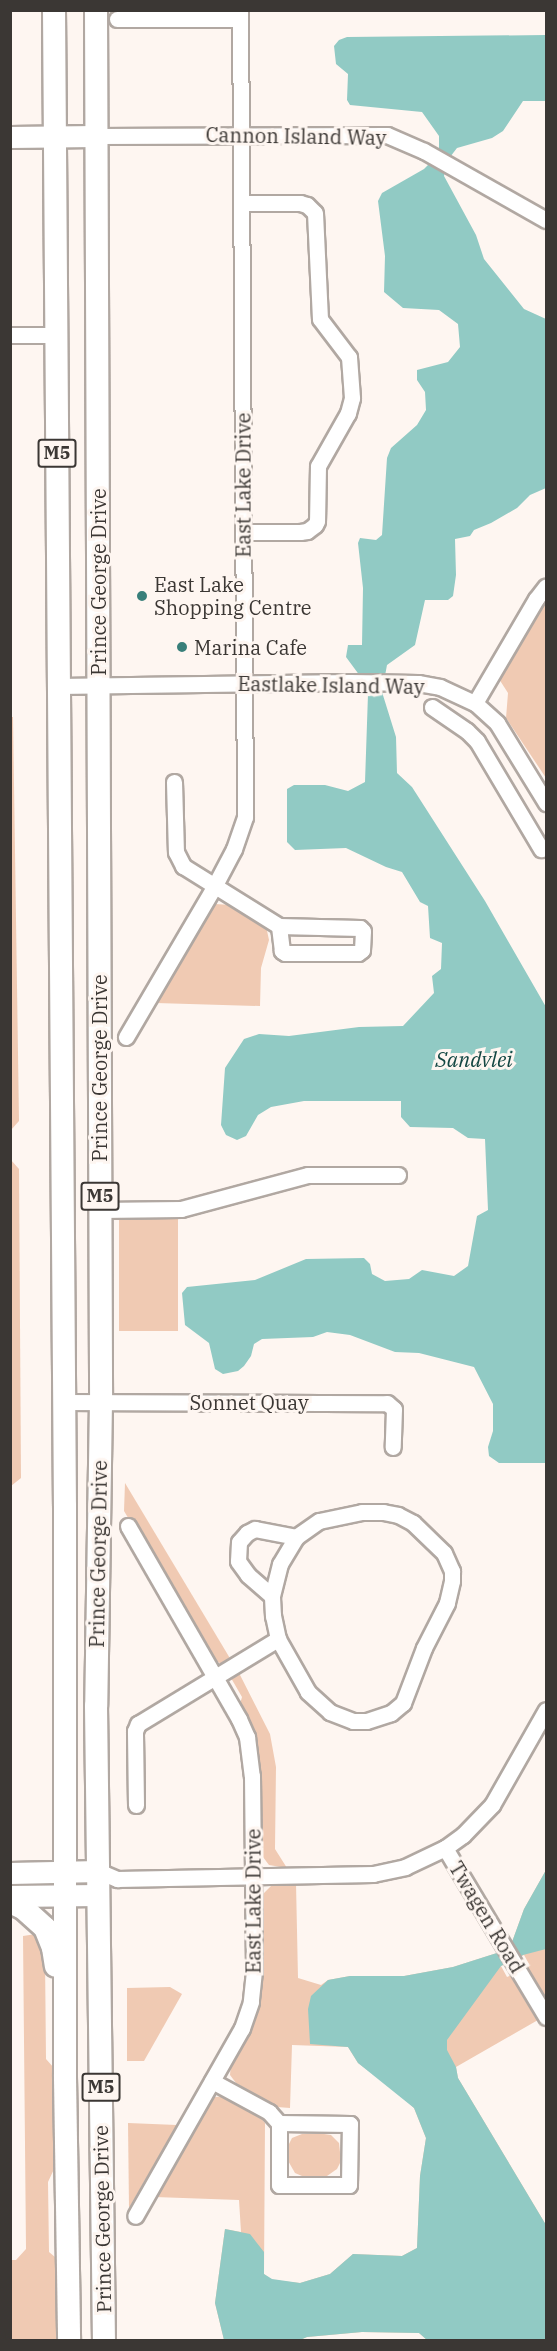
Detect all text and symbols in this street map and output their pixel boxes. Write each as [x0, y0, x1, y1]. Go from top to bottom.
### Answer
street label: Cannon Island Way [205, 122, 387, 150]
street label: East Lake Drive [231, 412, 255, 558]
road number: M5 [38, 438, 76, 468]
street label: Prince George Drive [86, 488, 110, 676]
place label: East Lake Shopping Centre [154, 572, 312, 619]
marker: East Lake Shopping Centre [135, 589, 149, 603]
place label: Marina Cafe [194, 635, 307, 659]
marker: Marina Cafe [175, 640, 189, 654]
street label: Eastlake Island Way [237, 671, 425, 699]
street label: Prince George Drive [87, 974, 111, 1162]
water label: Sandvlei [435, 1046, 513, 1072]
road number: M5 [80, 1181, 120, 1211]
street label: Sonnet Quay [189, 1390, 309, 1414]
street label: Prince George Drive [84, 1460, 112, 1648]
street label: East Lake Drive [241, 1828, 265, 1974]
street label: Twagen Road [444, 1857, 530, 1977]
road number: M5 [82, 2072, 120, 2102]
street label: Prince George Drive [88, 2125, 116, 2313]

